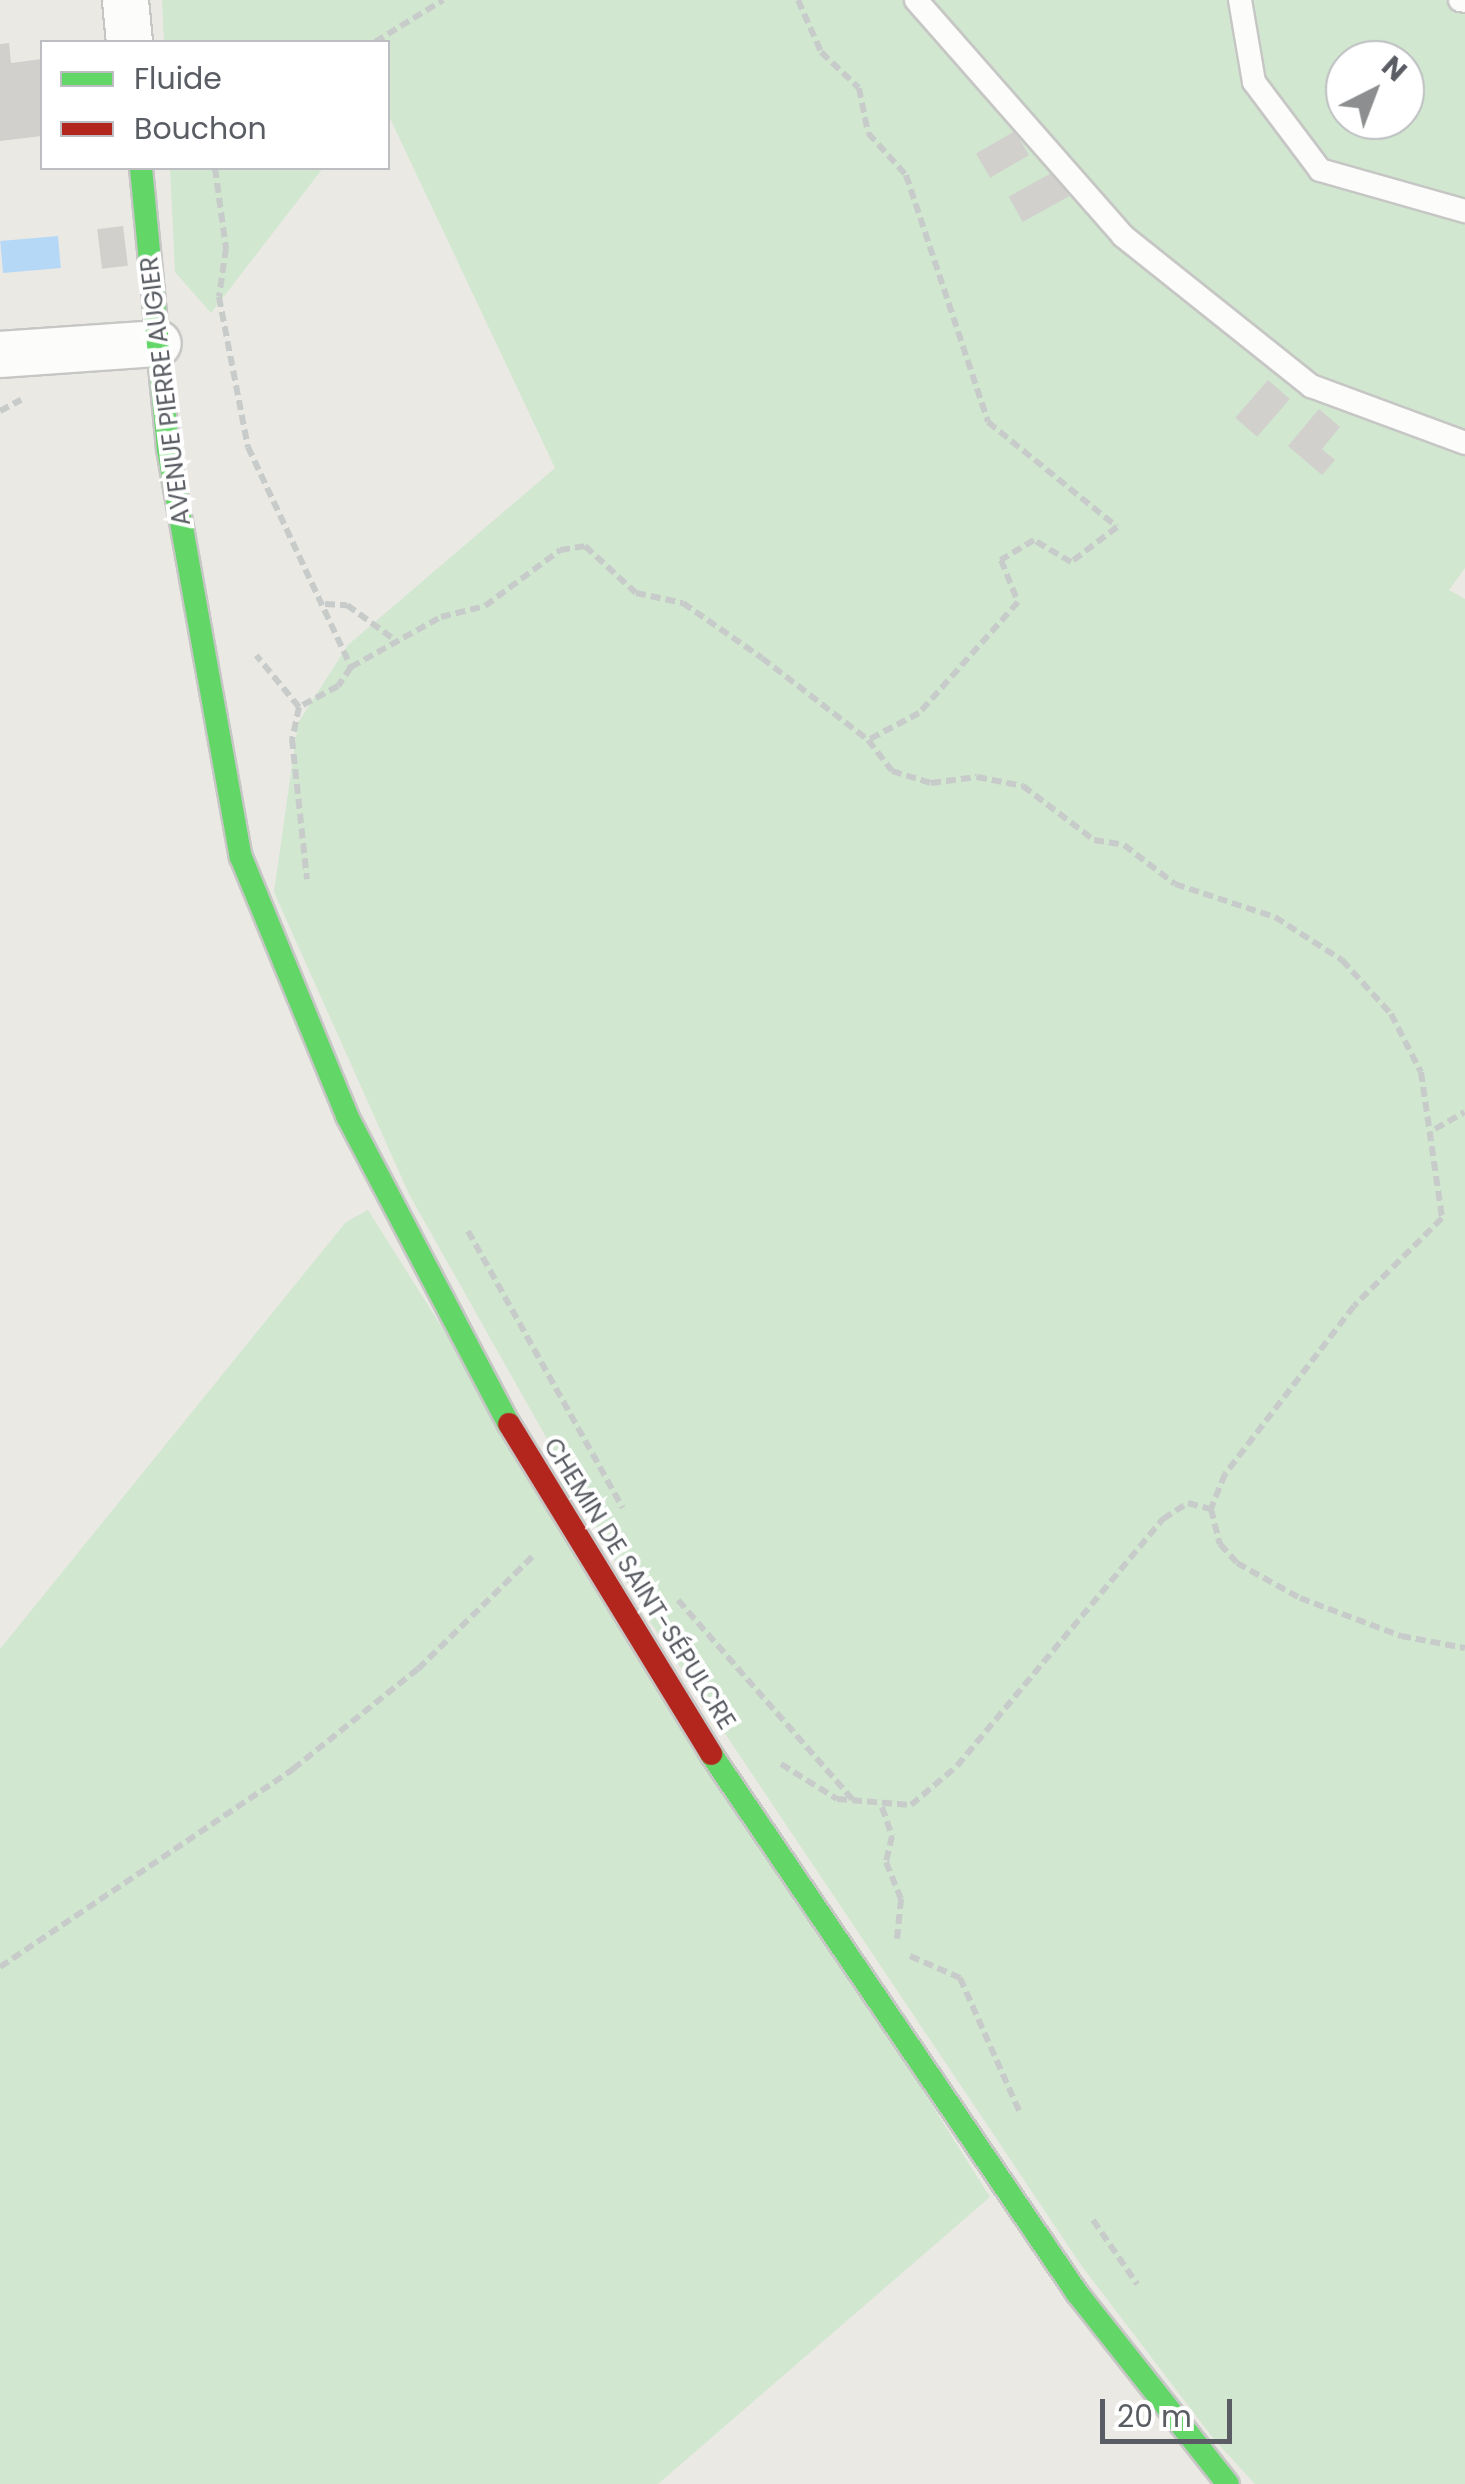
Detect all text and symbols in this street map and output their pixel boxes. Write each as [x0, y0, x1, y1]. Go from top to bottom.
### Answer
legend [40, 40, 390, 170]
north arrow [1325, 40, 1425, 140]
text: N [1373, 47, 1415, 90]
text: Fluide [134, 57, 222, 100]
text: Bouchon [134, 107, 267, 150]
street label: AVENUE PIERRE AUGIER [135, 255, 197, 527]
street label: CHEMIN DE SAINT-SÉPULCRE [537, 1433, 741, 1735]
scale bar [1105, 2379, 1238, 2441]
text: 20 m [1117, 2395, 1192, 2438]

